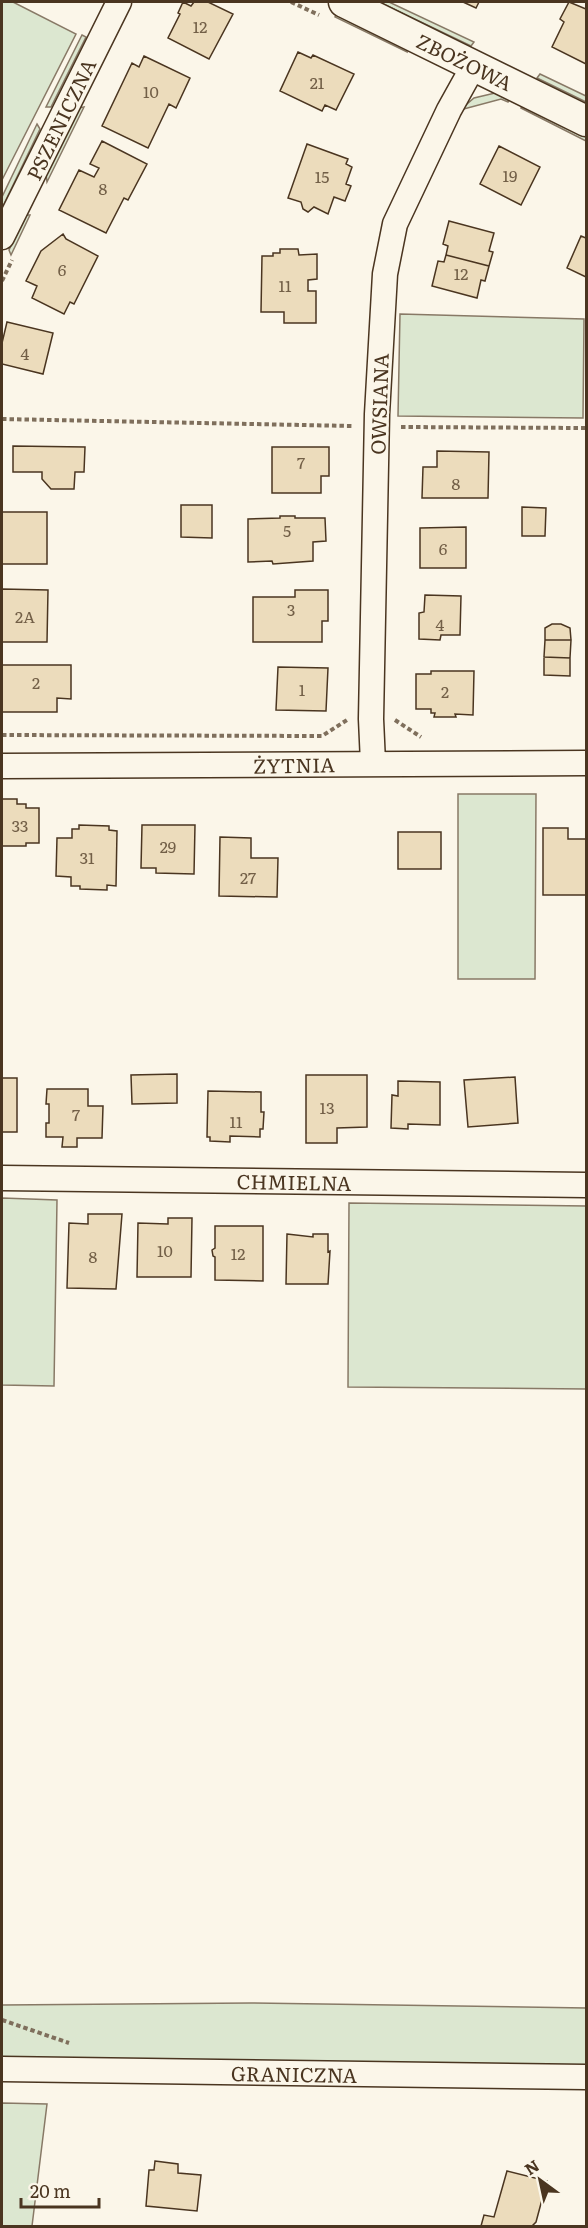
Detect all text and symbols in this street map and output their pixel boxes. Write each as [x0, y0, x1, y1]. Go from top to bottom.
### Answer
house number: 12 [193, 14, 207, 38]
street label: ZBOŻOWA [412, 25, 518, 97]
street label: PSZENICZNA [18, 53, 103, 185]
house number: 21 [310, 70, 325, 94]
house number: 10 [143, 79, 159, 103]
house number: 19 [503, 163, 517, 187]
house number: 15 [315, 164, 329, 188]
house number: 8 [99, 176, 108, 200]
house number: 6 [58, 257, 67, 281]
house number: 12 [454, 261, 468, 285]
house number: 11 [278, 273, 292, 297]
house number: 4 [21, 341, 30, 365]
street label: OWSIANA [361, 352, 395, 455]
house number: 7 [297, 450, 305, 474]
house number: 8 [452, 471, 461, 495]
house number: 5 [283, 518, 291, 542]
house number: 6 [439, 536, 448, 560]
house number: 3 [287, 597, 295, 621]
house number: 2A [15, 604, 35, 628]
house number: 4 [436, 612, 445, 636]
house number: 2 [32, 670, 40, 694]
house number: 1 [299, 677, 306, 701]
house number: 2 [441, 679, 449, 703]
street label: ŻYTNIA [253, 748, 335, 780]
house number: 33 [12, 813, 28, 837]
house number: 29 [160, 834, 176, 858]
house number: 31 [79, 845, 95, 869]
house number: 27 [240, 865, 256, 889]
house number: 13 [319, 1095, 335, 1119]
house number: 7 [72, 1102, 80, 1126]
house number: 11 [229, 1109, 243, 1133]
street label: CHMIELNA [236, 1165, 352, 1197]
house number: 10 [157, 1238, 173, 1262]
house number: 12 [231, 1241, 245, 1265]
house number: 8 [89, 1244, 98, 1268]
street label: GRANICZNA [231, 2057, 358, 2089]
north arrow [510, 2150, 570, 2210]
text: N [519, 2153, 543, 2180]
scale bar [21, 2171, 99, 2209]
text: 20 m [30, 2177, 71, 2204]

